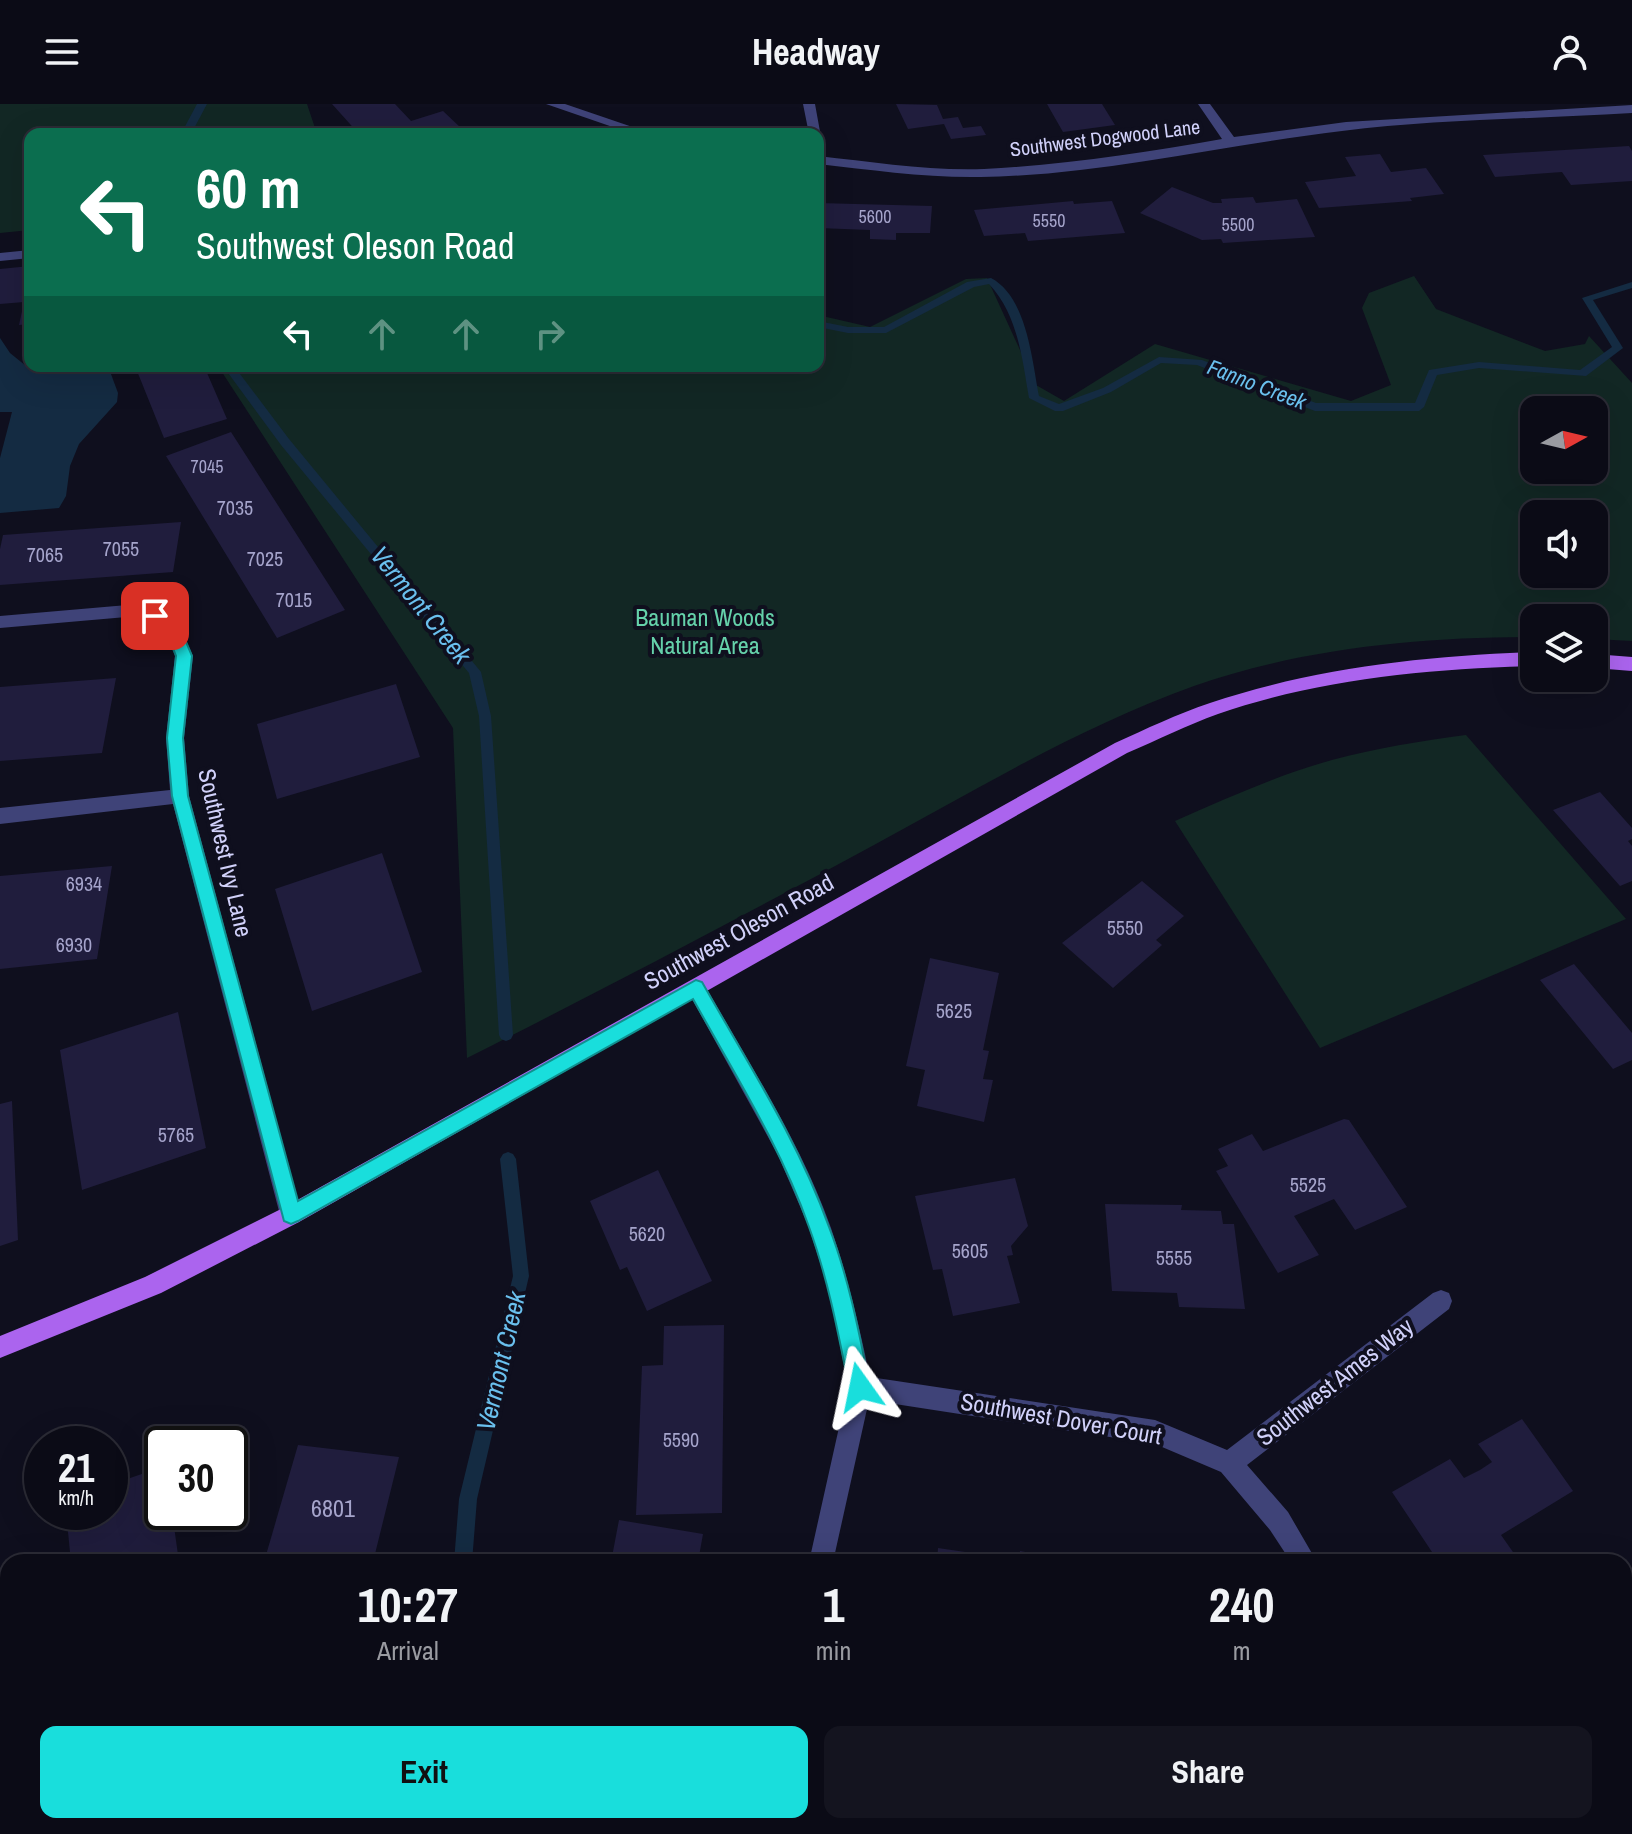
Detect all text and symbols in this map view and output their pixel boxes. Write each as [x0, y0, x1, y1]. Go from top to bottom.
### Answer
text: Headway [752, 28, 880, 76]
icon: menu [40, 30, 84, 74]
icon: person [1548, 30, 1592, 74]
street label: Southwest Dogwood Lane [1008, 112, 1202, 163]
text: 60 m [196, 150, 301, 225]
icon: left [64, 160, 168, 264]
house number: 5600 [859, 204, 891, 229]
house number: 5550 [1033, 208, 1065, 233]
house number: 5500 [1222, 212, 1254, 237]
text: Southwest Oleson Road [196, 222, 514, 270]
icon: left [276, 312, 320, 356]
icon: ahead [360, 312, 404, 356]
icon: ahead [444, 312, 488, 356]
icon: right [528, 312, 572, 356]
water label: Fanno Creek [1203, 351, 1312, 417]
north arrow [1520, 396, 1608, 484]
map controls [1520, 396, 1608, 692]
house number: 7045 [191, 454, 223, 479]
house number: 7035 [217, 494, 253, 521]
button: sound [1520, 500, 1608, 588]
house number: 7055 [103, 535, 139, 562]
water label: Vermont Creek [363, 539, 480, 672]
house number: 7065 [27, 541, 63, 568]
house number: 7025 [247, 545, 283, 572]
pin [121, 582, 189, 650]
house number: 7015 [276, 586, 312, 613]
icon: arrive [133, 594, 177, 638]
park label: Bauman Woods Natural Area [635, 601, 775, 661]
button: layers [1520, 604, 1608, 692]
street label: Southwest Ivy Lane [191, 765, 261, 940]
street label: Southwest Oleson Road [638, 866, 839, 997]
house number: 6934 [66, 870, 102, 897]
house number: 5550 [1107, 914, 1143, 941]
house number: 6930 [56, 931, 92, 958]
house number: 5625 [936, 997, 972, 1024]
house number: 5765 [158, 1121, 194, 1148]
house number: 5525 [1290, 1171, 1326, 1198]
house number: 5620 [629, 1220, 665, 1247]
house number: 5605 [952, 1237, 988, 1264]
house number: 5555 [1156, 1244, 1192, 1271]
water label: Vermont Creek [467, 1286, 534, 1434]
street label: Southwest Ames Way [1249, 1310, 1419, 1453]
position arrow [818, 1345, 902, 1429]
street label: Southwest Dover Court [958, 1385, 1165, 1452]
speed limit sign: 30 [144, 1426, 248, 1530]
house number: 5590 [663, 1426, 699, 1453]
text: 21 [58, 1441, 94, 1494]
text: km/h [58, 1484, 94, 1511]
house number: 6801 [311, 1492, 355, 1524]
text: 10:27 [358, 1572, 458, 1637]
text: 1 [823, 1572, 844, 1637]
text: 240 [1209, 1572, 1274, 1637]
text: Arrival [377, 1633, 439, 1668]
text: min [816, 1633, 851, 1668]
text: m [1233, 1633, 1251, 1668]
button: Exit [40, 1726, 808, 1818]
button: Share [824, 1726, 1592, 1818]

